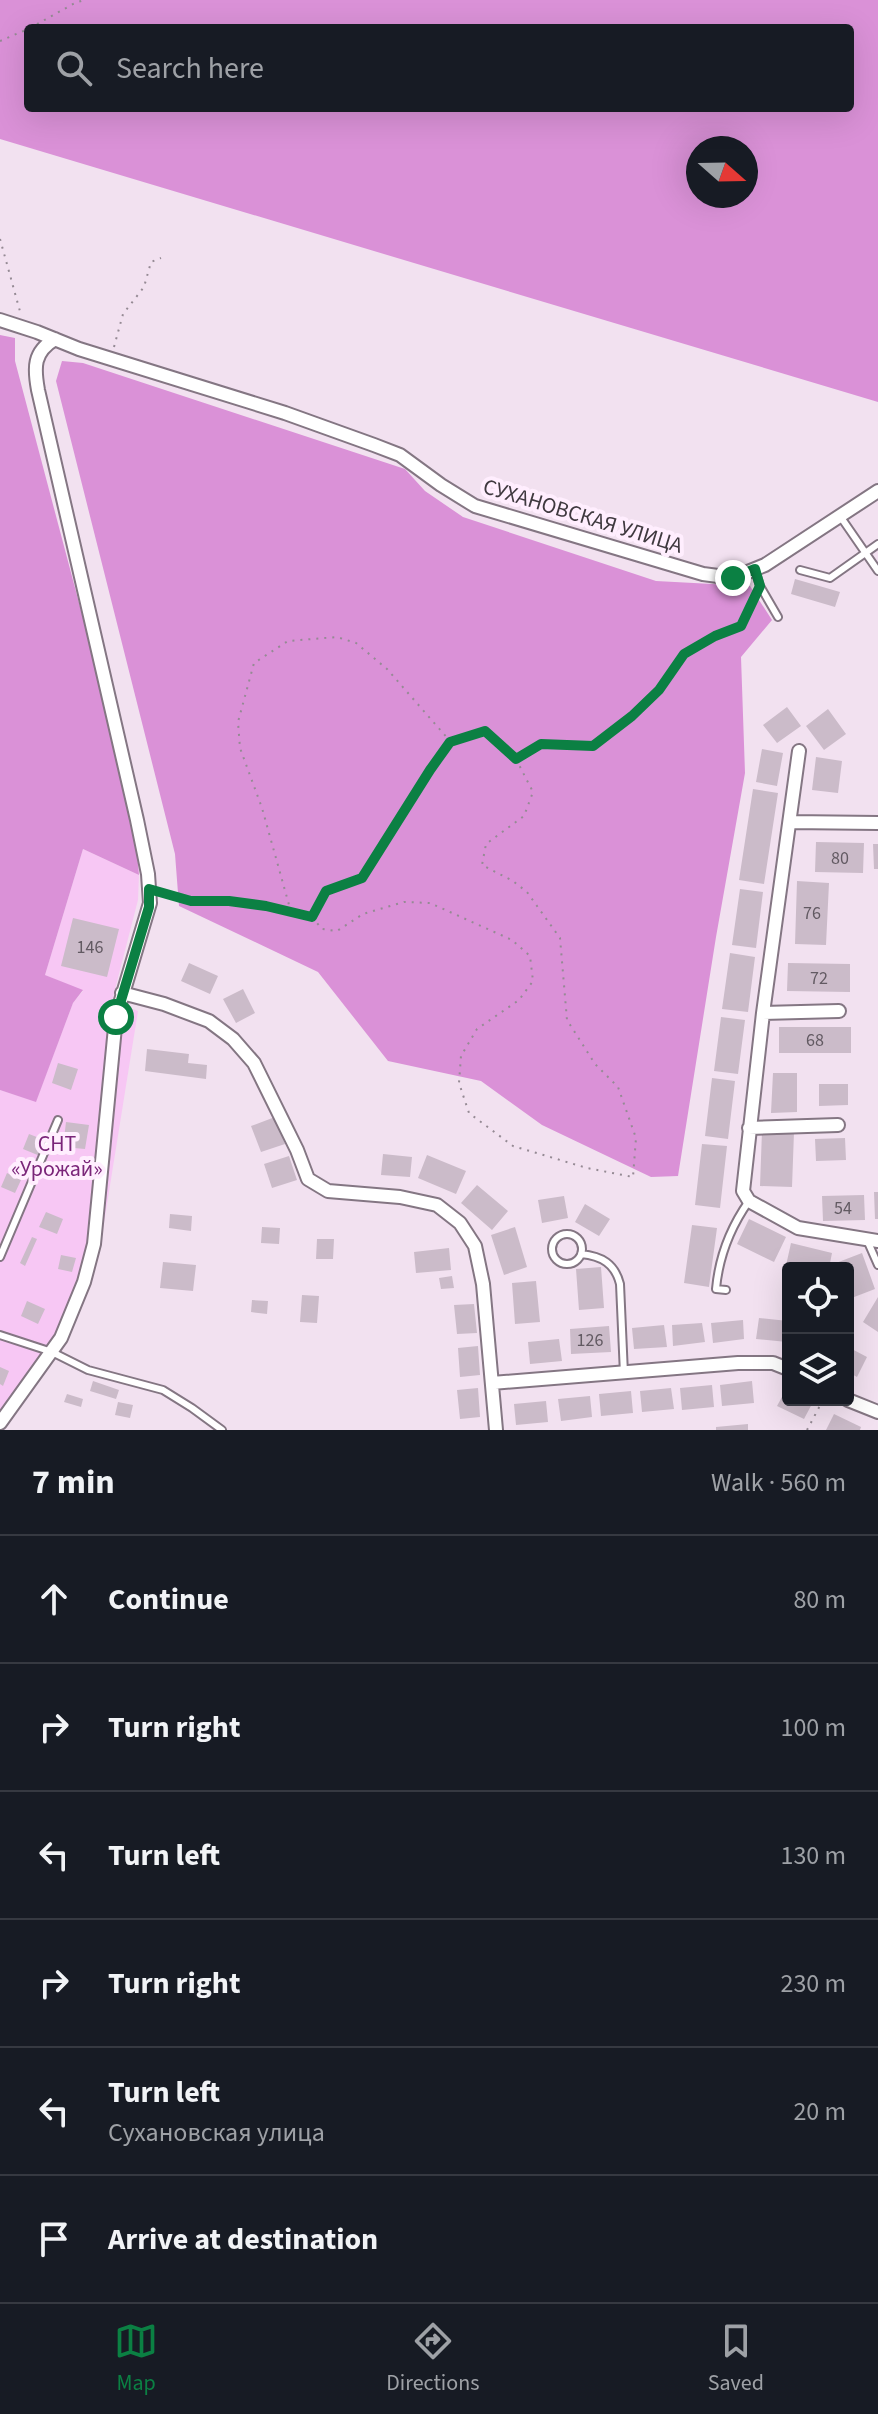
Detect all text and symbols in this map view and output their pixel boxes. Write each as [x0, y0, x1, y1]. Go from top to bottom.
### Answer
search box [24, 24, 854, 112]
icon: search [52, 46, 96, 90]
text: Search here [116, 47, 264, 90]
north arrow [686, 136, 758, 208]
street label: СУХАНОВСКАЯ УЛИЦА [479, 470, 687, 562]
route end [715, 560, 751, 596]
house number: 80 [831, 846, 849, 871]
house number: 76 [803, 901, 821, 926]
house number: 146 [77, 935, 103, 960]
house number: 72 [810, 966, 828, 991]
route start [98, 999, 134, 1035]
house number: 68 [806, 1028, 824, 1053]
park label: СНТ «Урожай» [11, 1128, 103, 1185]
house number: 54 [834, 1196, 852, 1221]
map controls [782, 1262, 854, 1406]
button: locate [782, 1262, 854, 1334]
house number: 126 [577, 1328, 603, 1353]
button: layers [782, 1334, 854, 1406]
text: 7 min [32, 1458, 115, 1507]
text: Walk · 560 m [711, 1464, 846, 1501]
icon: ahead [32, 1577, 76, 1621]
text: Continue [108, 1578, 229, 1621]
text: 80 m [793, 1581, 846, 1618]
icon: right [32, 1705, 76, 1749]
text: Turn right [108, 1706, 240, 1749]
text: 100 m [780, 1709, 846, 1746]
icon: left [32, 1833, 76, 1877]
text: Turn left [108, 1834, 220, 1877]
text: 130 m [780, 1837, 846, 1874]
icon: right [32, 1961, 76, 2005]
text: Turn right [108, 1962, 240, 2005]
text: 230 m [780, 1965, 846, 2002]
text: Turn left [108, 2071, 220, 2114]
icon: left [32, 2089, 76, 2133]
text: 20 m [793, 2093, 846, 2130]
text: Сухановская улица [108, 2114, 325, 2151]
icon: arrive [32, 2217, 76, 2261]
text: Arrive at destination [108, 2218, 378, 2261]
tab: Map [114, 2319, 158, 2399]
tab: Directions [386, 2319, 479, 2399]
tab: Saved [708, 2319, 764, 2399]

